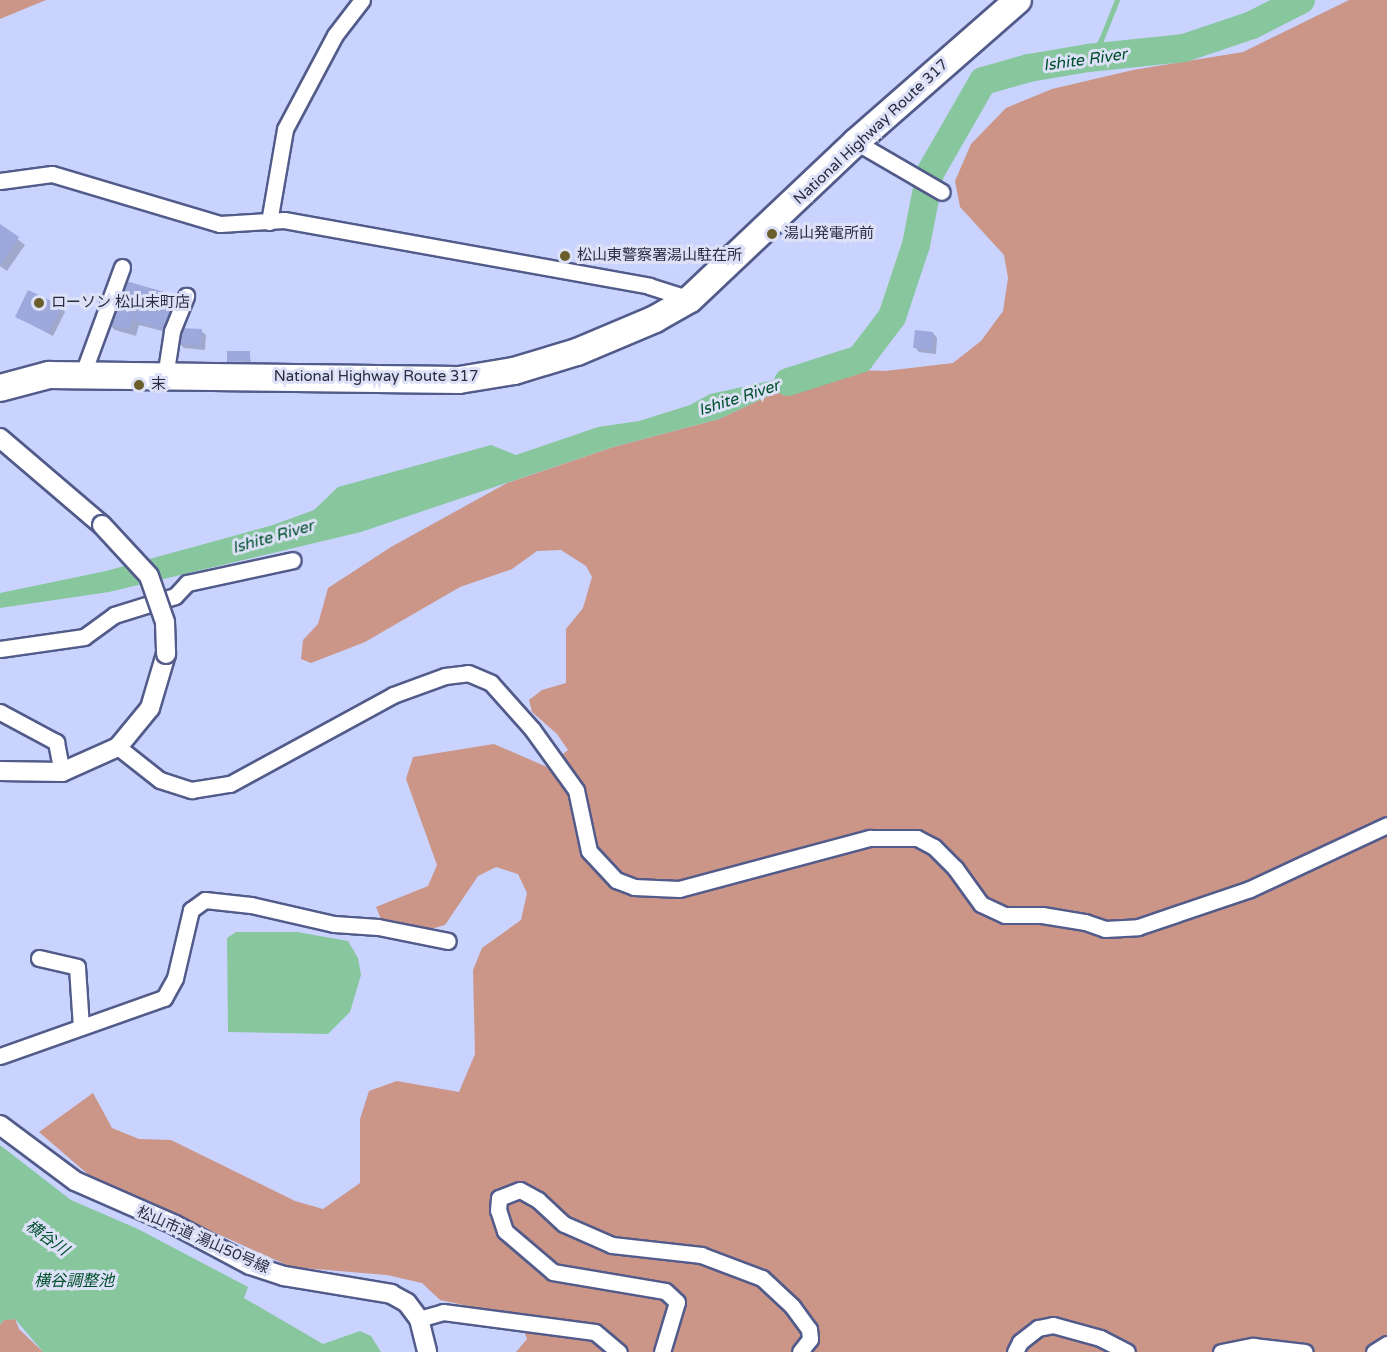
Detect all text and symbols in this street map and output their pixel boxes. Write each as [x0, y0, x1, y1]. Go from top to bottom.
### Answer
water label: Ishite River [1042, 45, 1128, 75]
street label: National Highway Route 317 [790, 56, 952, 208]
place label: 湯山発電所前 [784, 225, 874, 243]
marker: 湯山発電所前 [765, 227, 779, 241]
place label: 松山東警察署湯山駐在所 [577, 247, 742, 265]
marker: 松山東警察署湯山駐在所 [558, 249, 572, 263]
place label: ローソン 松山末町店 [51, 294, 190, 312]
marker: ローソン 松山末町店 [32, 296, 46, 310]
street label: National Highway Route 317 [274, 368, 478, 386]
place label: 末 [151, 376, 166, 394]
water label: Ishite River [696, 376, 782, 420]
marker: 末 [132, 378, 146, 392]
water label: Ishite River [230, 516, 316, 558]
street label: 松山市道 湯山50号線 [134, 1203, 272, 1277]
water label: 横谷川 [22, 1216, 72, 1260]
water label: 横谷調整池 [34, 1271, 114, 1291]

